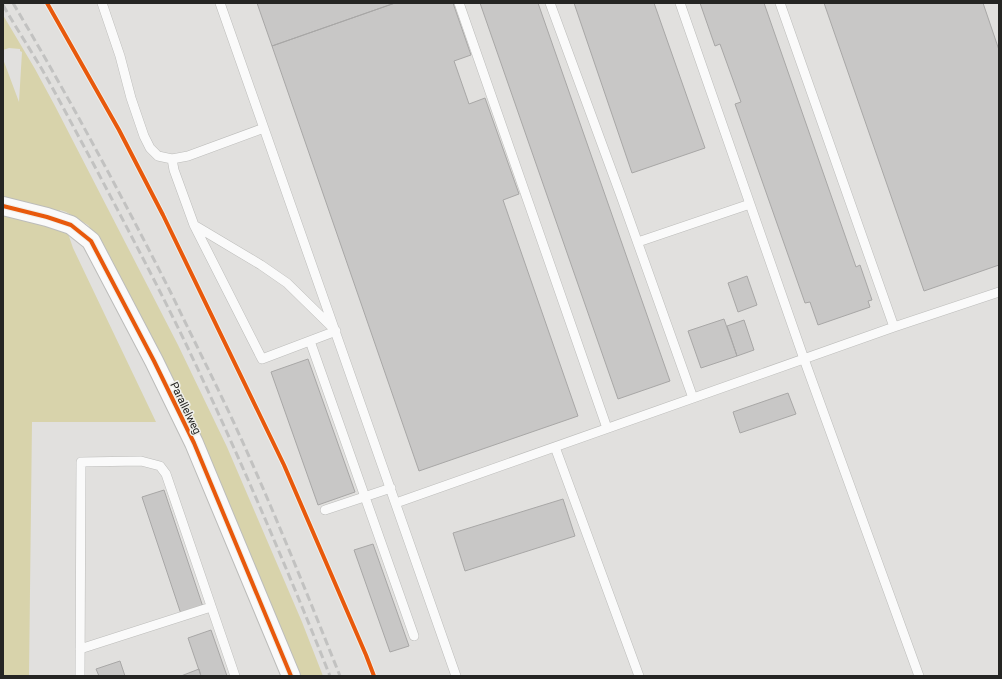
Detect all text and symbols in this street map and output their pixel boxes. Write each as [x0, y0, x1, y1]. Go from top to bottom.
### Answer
street label: Parallelweg [167, 380, 204, 436]

